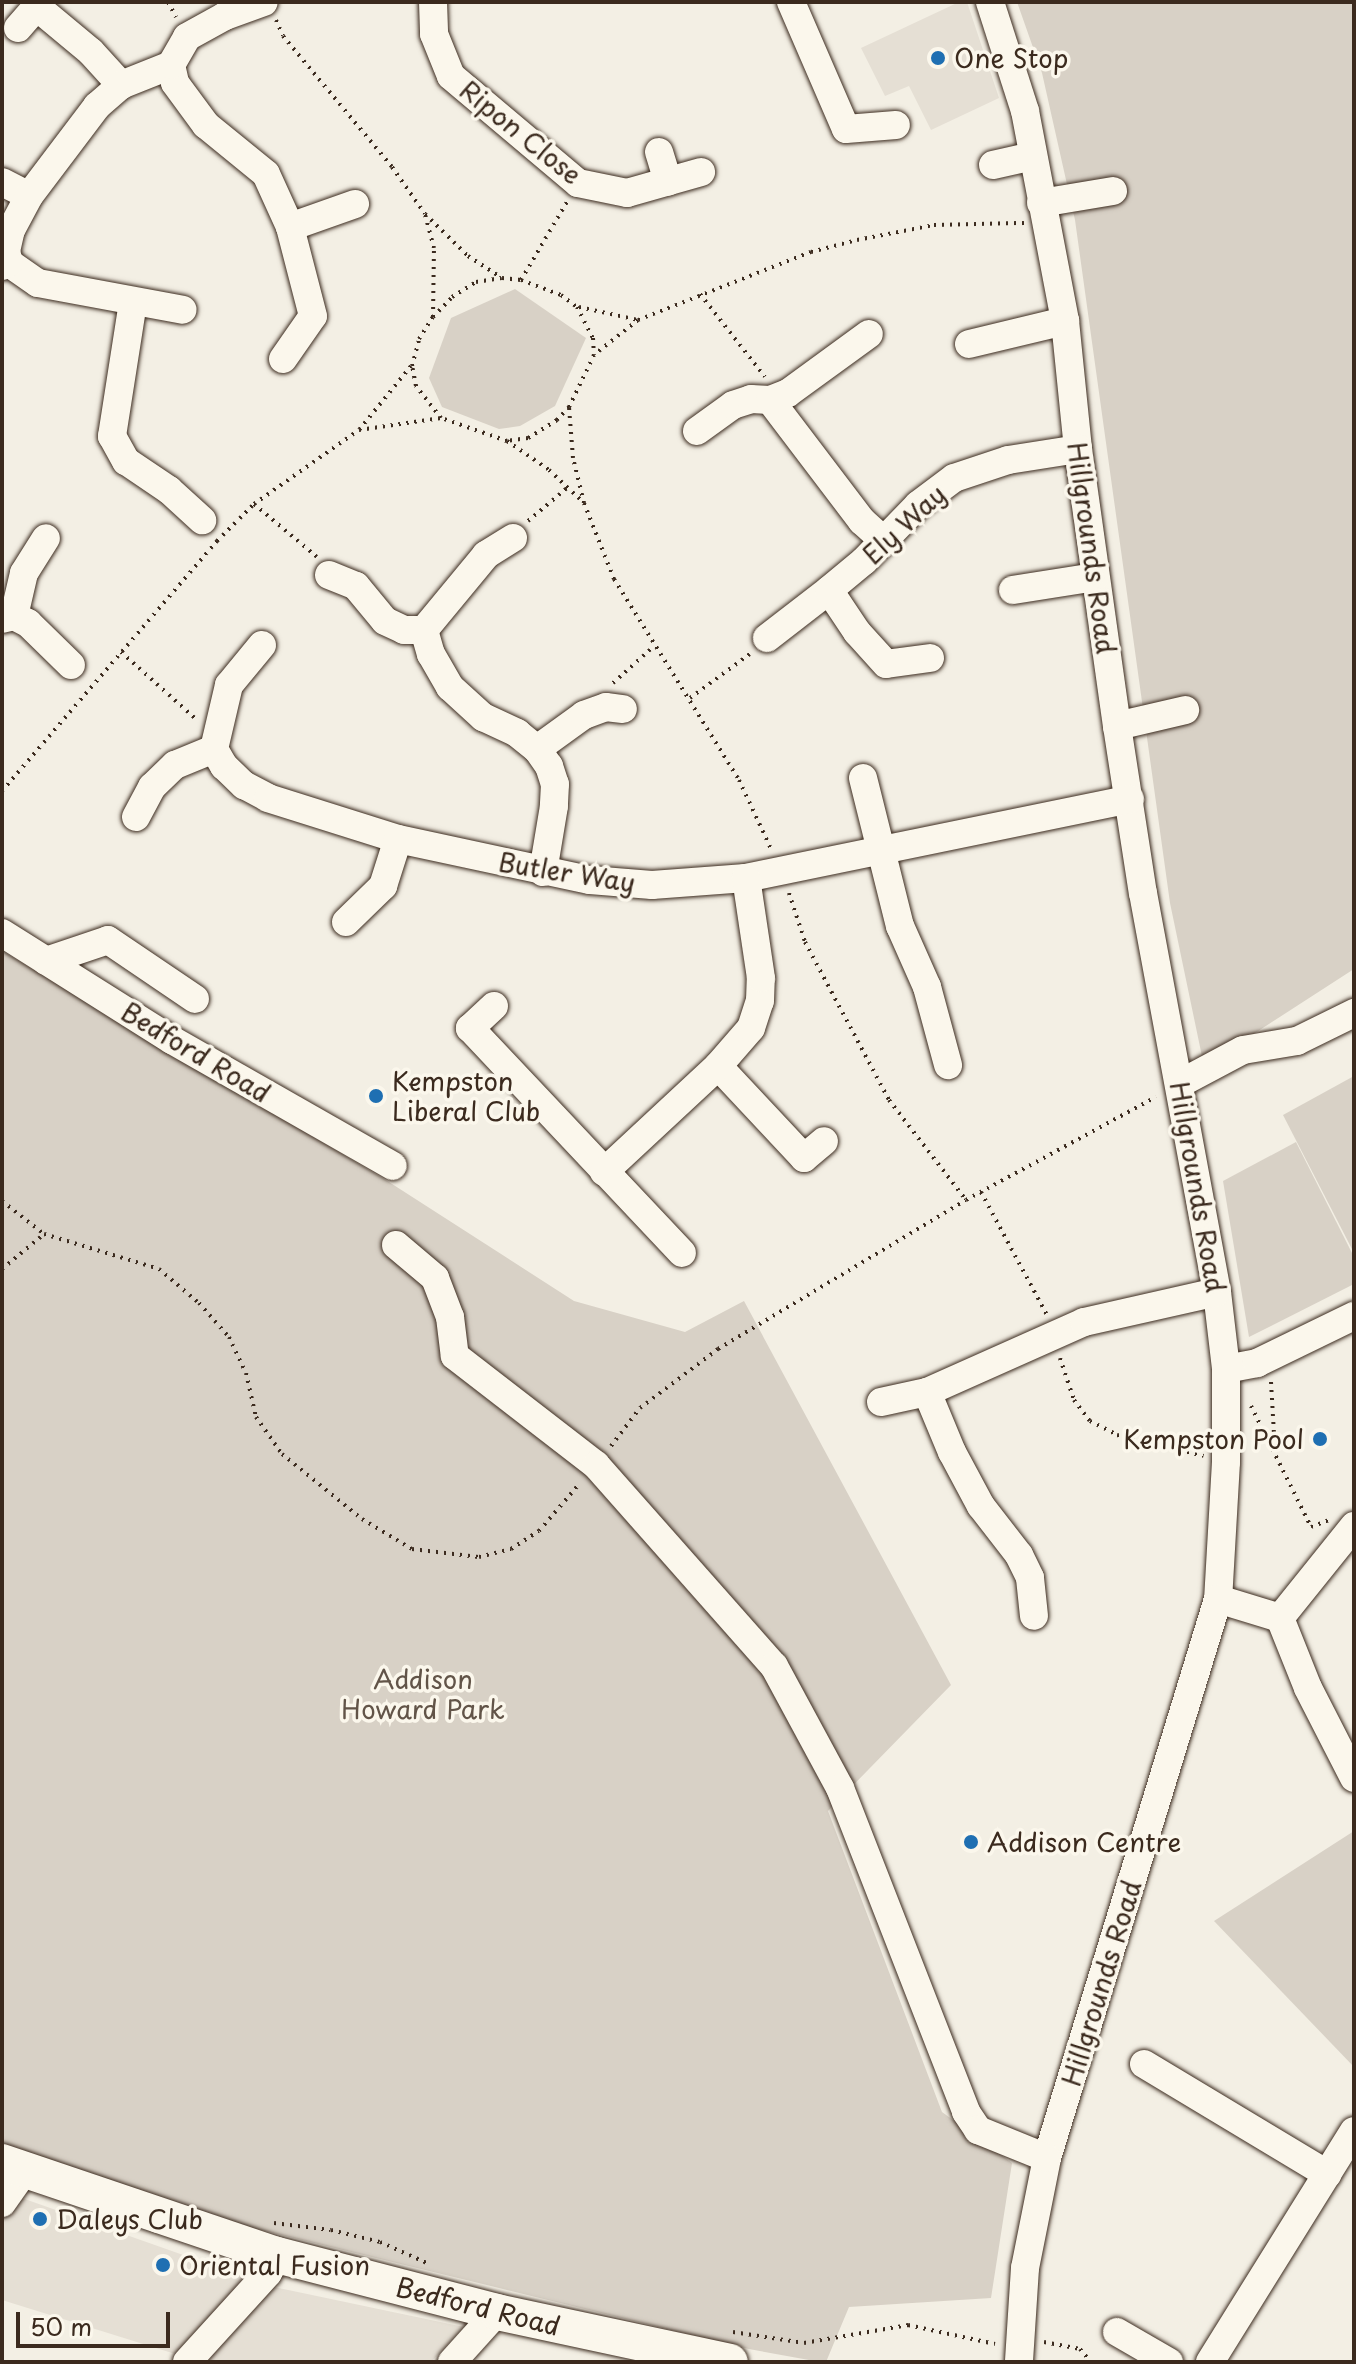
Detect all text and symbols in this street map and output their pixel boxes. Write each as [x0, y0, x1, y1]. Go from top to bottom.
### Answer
place label: One Stop [954, 42, 1069, 74]
marker: One Stop [929, 49, 947, 67]
street label: Ripon Close [454, 74, 588, 190]
street label: Hillgrounds Road [1062, 441, 1122, 655]
street label: Ely Way [856, 478, 952, 570]
street label: Butler Way [495, 846, 639, 898]
street label: Bedford Road [116, 995, 276, 1109]
place label: Kempston Liberal Club [392, 1065, 541, 1126]
street label: Hillgrounds Road [1164, 1080, 1232, 1294]
marker: Kempston Liberal Club [367, 1087, 385, 1105]
place label: Kempston Pool [1122, 1423, 1304, 1455]
marker: Kempston Pool [1311, 1430, 1329, 1448]
park label: Addison Howard Park [340, 1663, 506, 1724]
place label: Addison Centre [987, 1826, 1181, 1858]
marker: Addison Centre [962, 1833, 980, 1851]
street label: Hillgrounds Road [1055, 1878, 1147, 2088]
place label: Daleys Club [56, 2203, 205, 2235]
marker: Daleys Club [31, 2210, 49, 2228]
place label: Oriental Fusion [179, 2249, 370, 2281]
marker: Oriental Fusion [154, 2256, 172, 2274]
street label: Bedford Road [393, 2271, 563, 2341]
scale bar [20, 2296, 174, 2346]
text: 50 m [30, 2308, 92, 2344]

